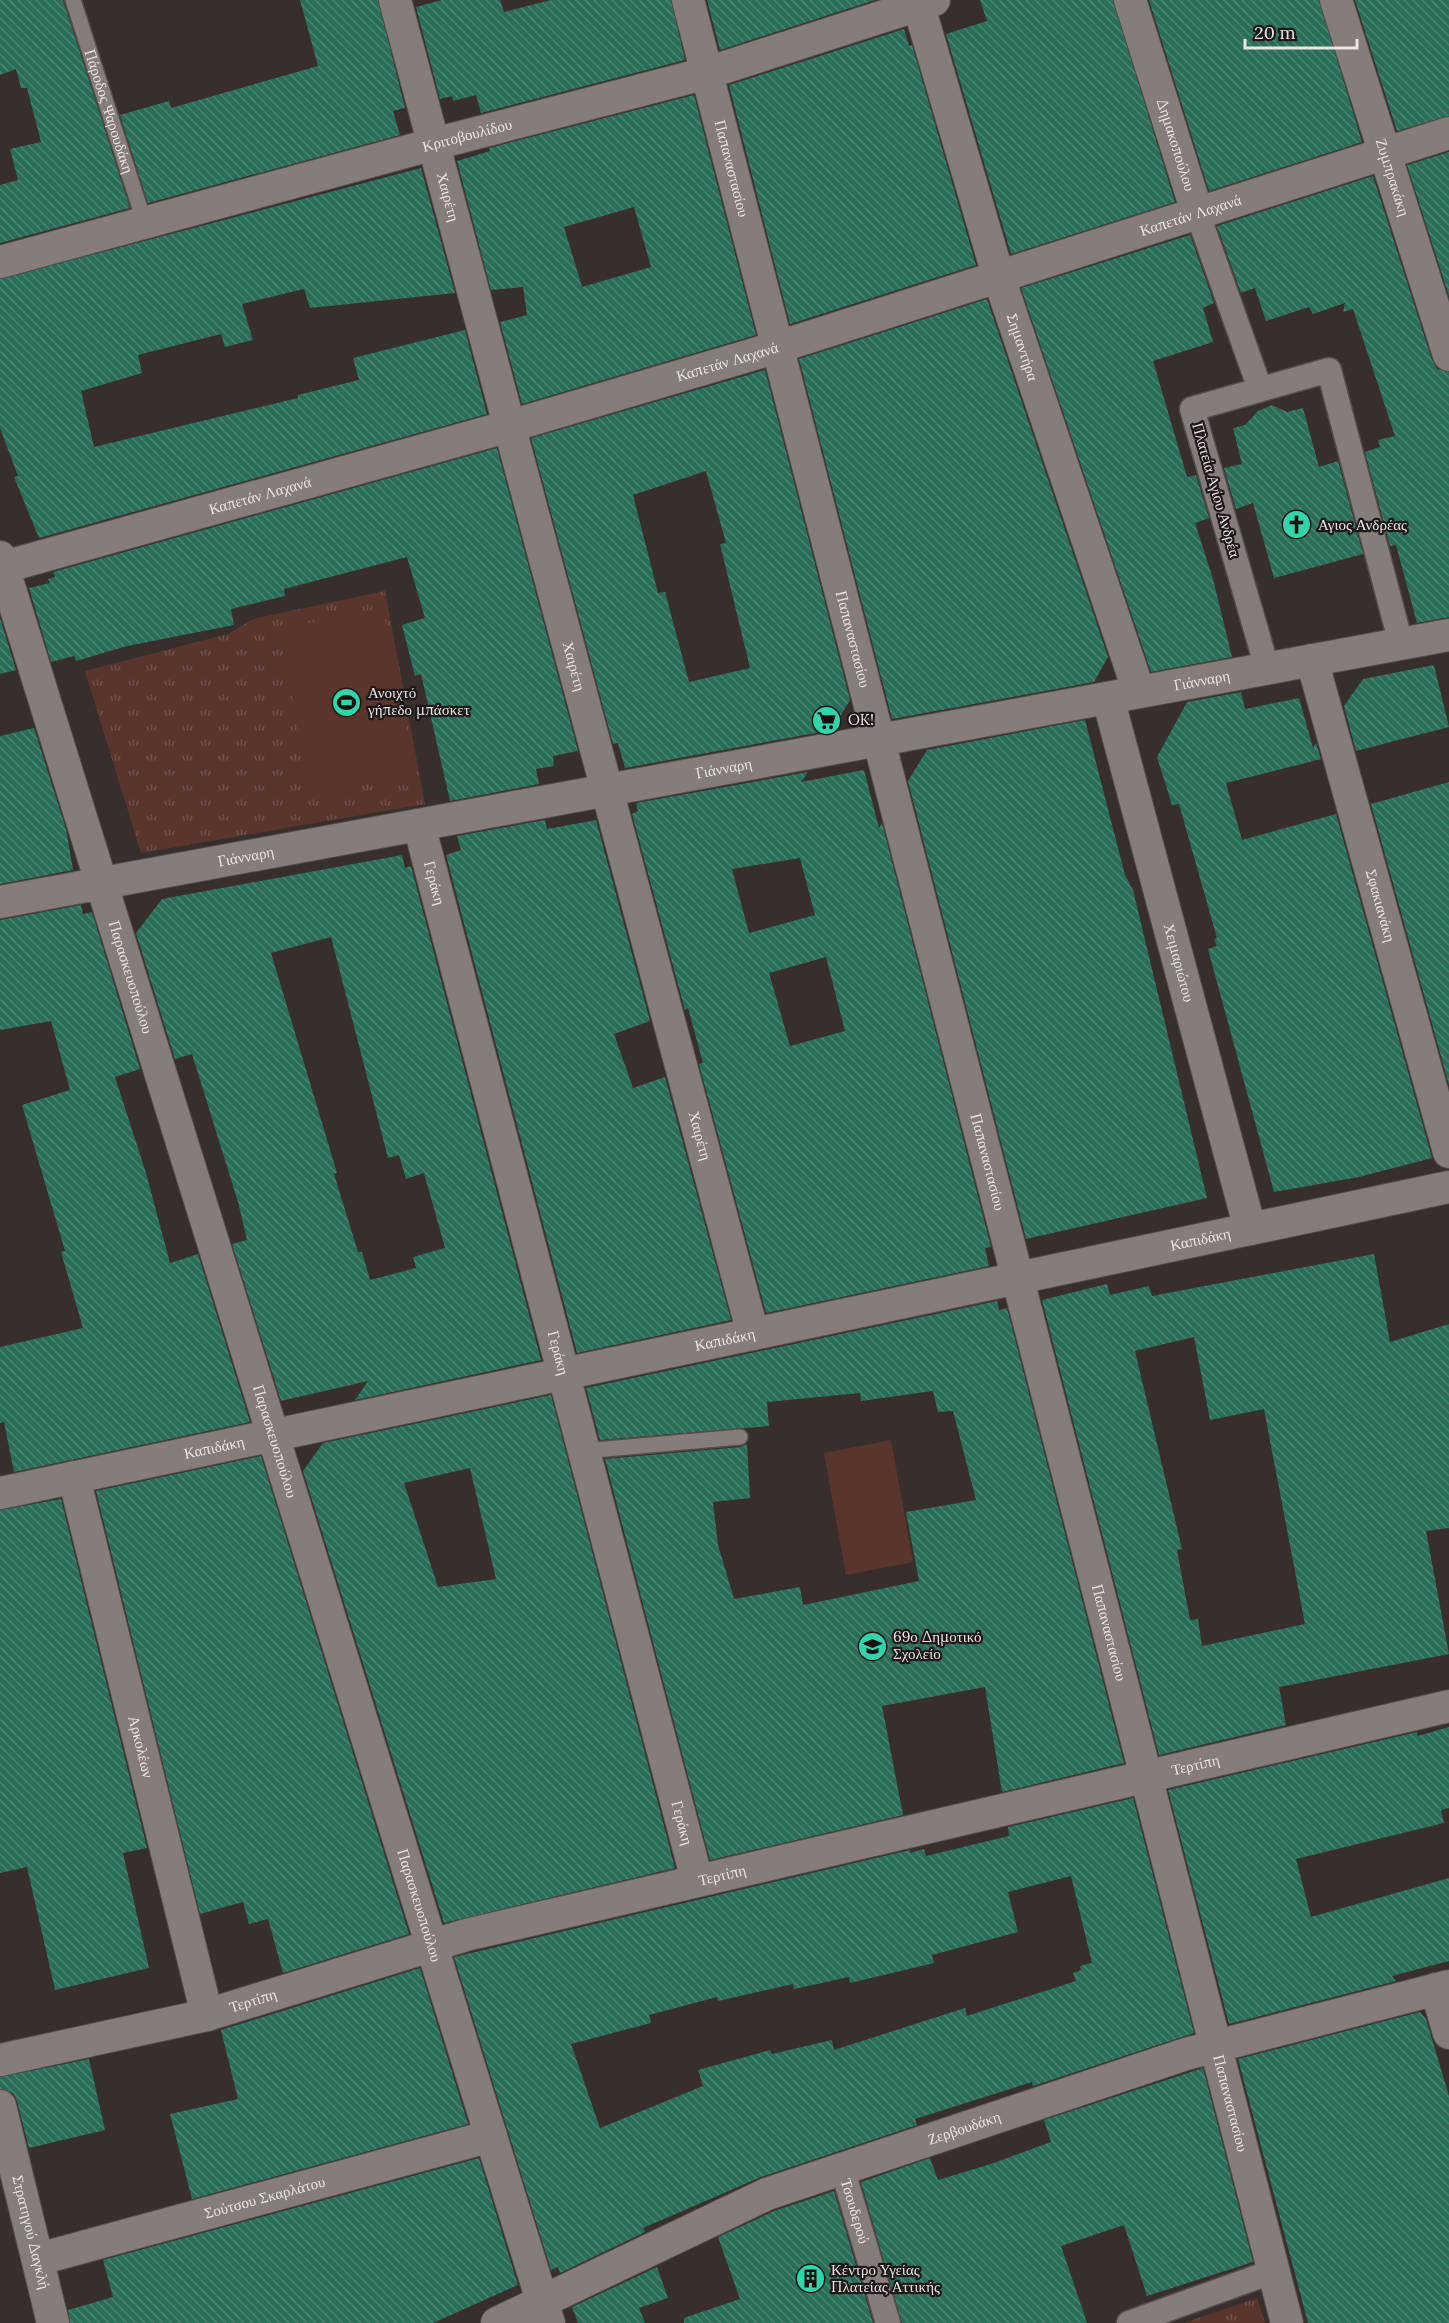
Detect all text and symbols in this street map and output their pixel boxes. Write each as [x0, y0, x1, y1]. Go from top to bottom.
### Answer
scale bar [1245, 12, 1358, 50]
text: 20 m [1254, 21, 1296, 44]
street label: Πάροδος Ψαρουδάκη [80, 47, 138, 176]
street label: Δημακοπούλου [1153, 96, 1200, 193]
street label: Κριτοβουλίδου [420, 114, 514, 156]
street label: Παπαναστασίου [710, 118, 754, 219]
street label: Ζυμπρακάκη [1372, 136, 1414, 218]
street label: Χαιρέτη [433, 170, 464, 224]
street label: Καπετάν Λαχανά [1137, 190, 1244, 240]
street label: Σημαντήρα [1003, 311, 1043, 383]
street label: Καπετάν Λαχανά [674, 337, 781, 385]
street label: Πλατεία Αγίου Ανδρέα [1188, 420, 1245, 560]
street label: Καπετάν Λαχανά [207, 472, 313, 518]
church icon: Αγιος Ανδρέας [1281, 509, 1313, 541]
place label: Αγιος Ανδρέας [1318, 515, 1407, 534]
street label: Παπαναστασίου [832, 588, 875, 690]
street label: Χαιρέτη [559, 639, 590, 693]
street label: Γιάνναρη [1172, 666, 1232, 695]
place label: Ανοιχτό γήπεδο μπάσκετ [367, 683, 470, 719]
sports icon: Ανοιχτό γήπεδο μπάσκετ [331, 686, 363, 718]
supermarket icon: OK! [811, 704, 843, 736]
place label: OK! [848, 710, 874, 729]
street label: Γιάνναρη [694, 754, 754, 783]
street label: Γιάνναρη [216, 842, 276, 871]
street label: Γεράκη [420, 859, 450, 907]
street label: Σφακιανάκη [1362, 867, 1400, 944]
street label: Παρασκευοπούλου [105, 918, 158, 1036]
street label: Χειμαριώτου [1160, 921, 1199, 1004]
street label: Χαιρέτη [685, 1109, 716, 1163]
street label: Παπαναστασίου [966, 1111, 1010, 1212]
street label: Καπιδάκη [1168, 1223, 1232, 1255]
street label: Καπιδάκη [693, 1324, 757, 1355]
street label: Γεράκη [544, 1329, 574, 1377]
street label: Παρασκευοπούλου [249, 1382, 302, 1500]
street label: Καπιδάκη [182, 1432, 246, 1463]
street label: Παπαναστασίου [1088, 1582, 1131, 1683]
place label: 69ο Δημοτικό Σχολείο [893, 1627, 982, 1663]
school or university icon: 69ο Δημοτικό Σχολείο [856, 1630, 888, 1662]
street label: Αρκολέων [124, 1714, 158, 1780]
street label: Τερτίπη [1170, 1750, 1221, 1779]
street label: Γεράκη [667, 1798, 697, 1847]
street label: Παρασκευοπούλου [393, 1846, 446, 1964]
street label: Τερτίπη [696, 1860, 748, 1890]
street label: Τερτίπη [227, 1984, 279, 2017]
street label: Παπαναστασίου [1209, 2053, 1252, 2154]
street label: Ζερβουδάκη [925, 2107, 1003, 2149]
street label: Σούτσου Σκαρλάτου [202, 2172, 327, 2223]
street label: Στρατηγού Δαγκλή [8, 2173, 54, 2291]
street label: Τσουδερού [837, 2176, 874, 2246]
place label: Κέντρο Υγείας Πλατείας Αττικής [831, 2260, 940, 2296]
building icon: Κέντρο Υγείας Πλατείας Αττικής [794, 2263, 826, 2295]

